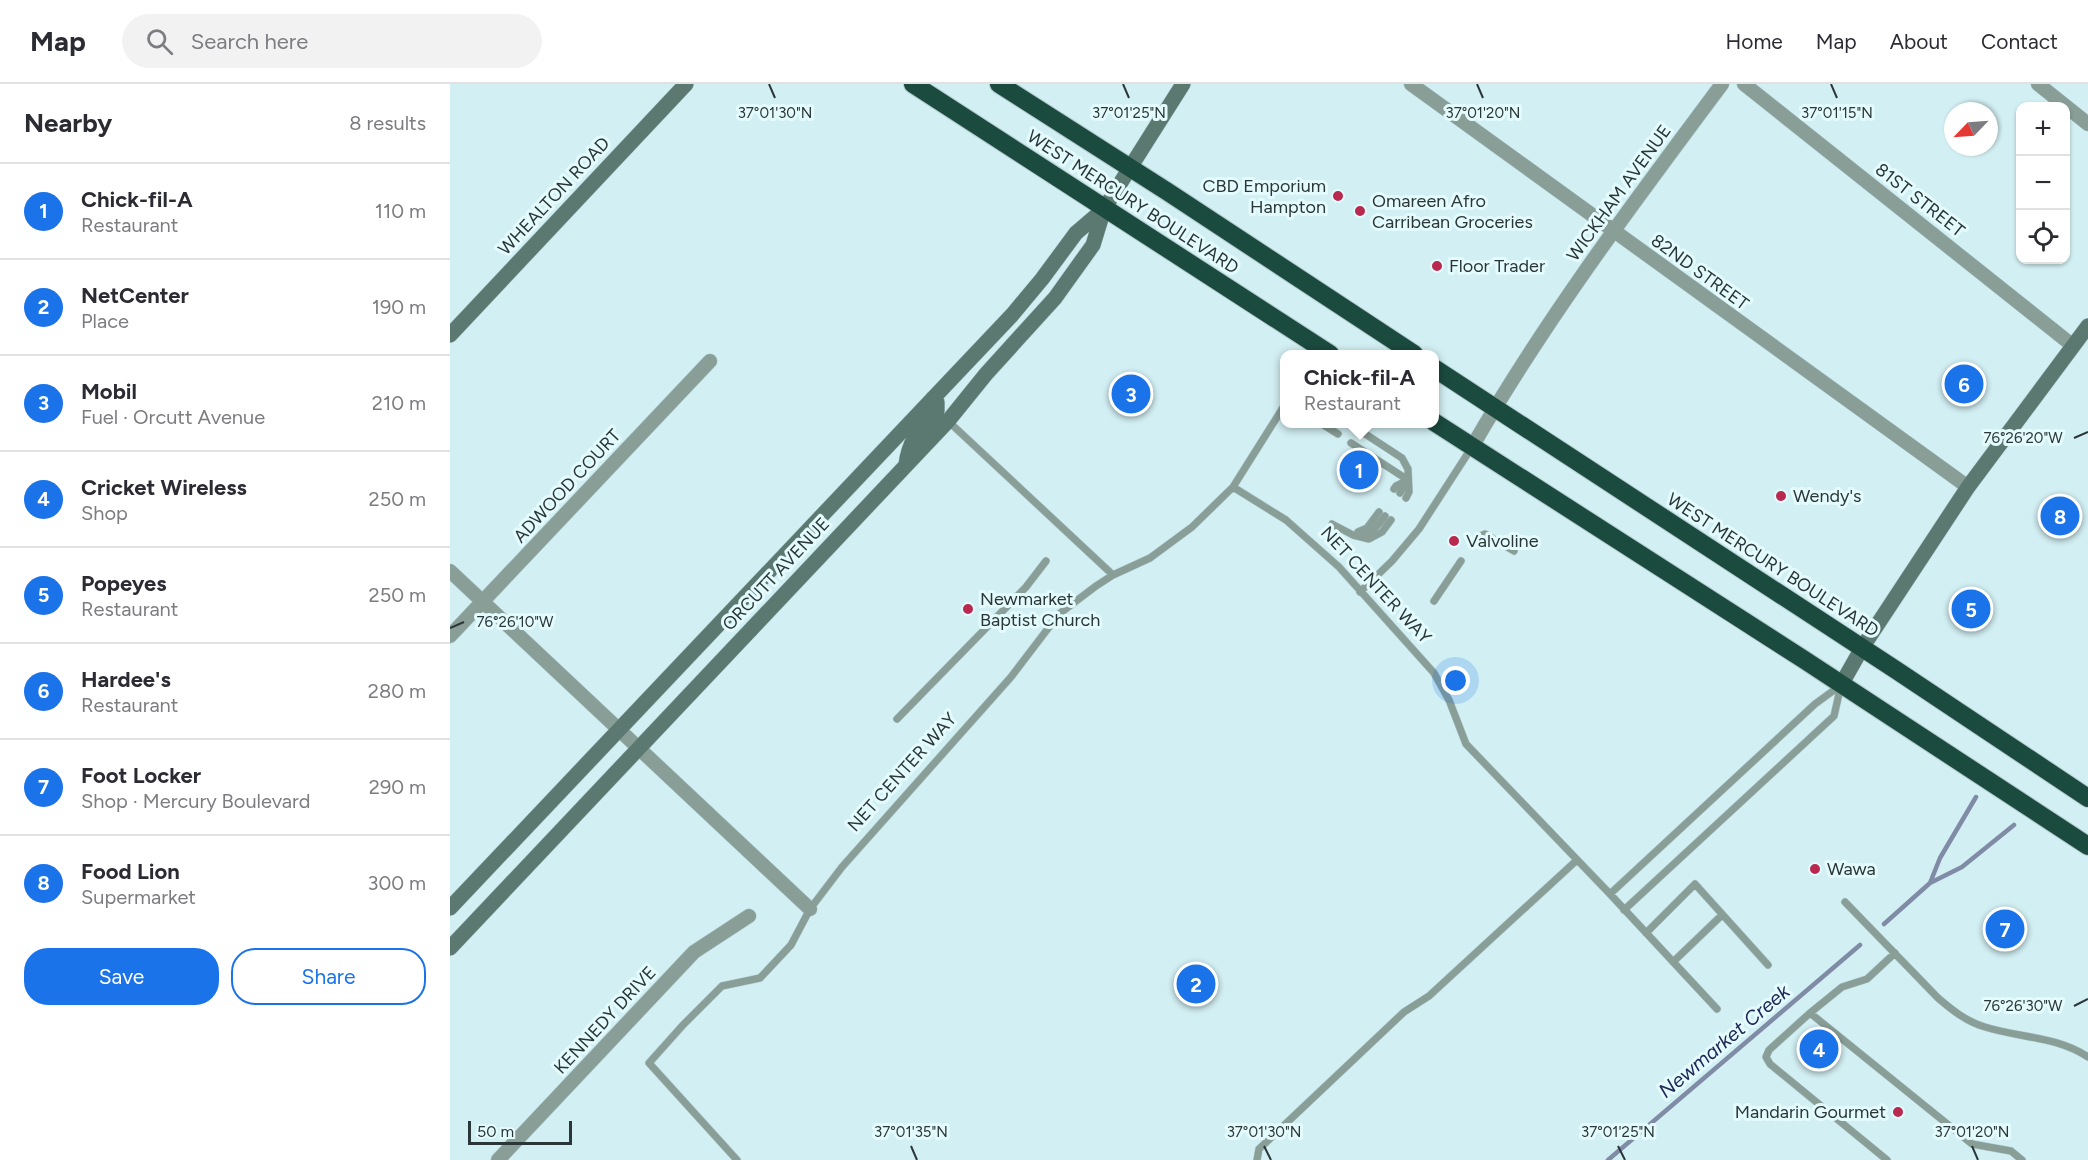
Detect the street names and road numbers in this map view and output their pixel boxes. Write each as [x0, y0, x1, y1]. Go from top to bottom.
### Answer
street label: WICKHAM AVENUE [1562, 120, 1676, 266]
street label: WEST MERCURY BOULEVARD [1023, 125, 1243, 279]
street label: WHEALTON ROAD [494, 132, 614, 260]
street label: 81ST STREET [1871, 158, 1969, 242]
street label: 82ND STREET [1647, 229, 1753, 315]
street label: ADWOOD COURT [509, 425, 625, 547]
street label: WEST MERCURY BOULEVARD [1663, 488, 1883, 642]
street label: ORCUTT AVENUE [718, 513, 834, 635]
street label: NET CENTER WAY [1316, 522, 1436, 648]
street label: NET CENTER WAY [843, 708, 961, 836]
street label: KENNEDY DRIVE [549, 962, 661, 1078]

